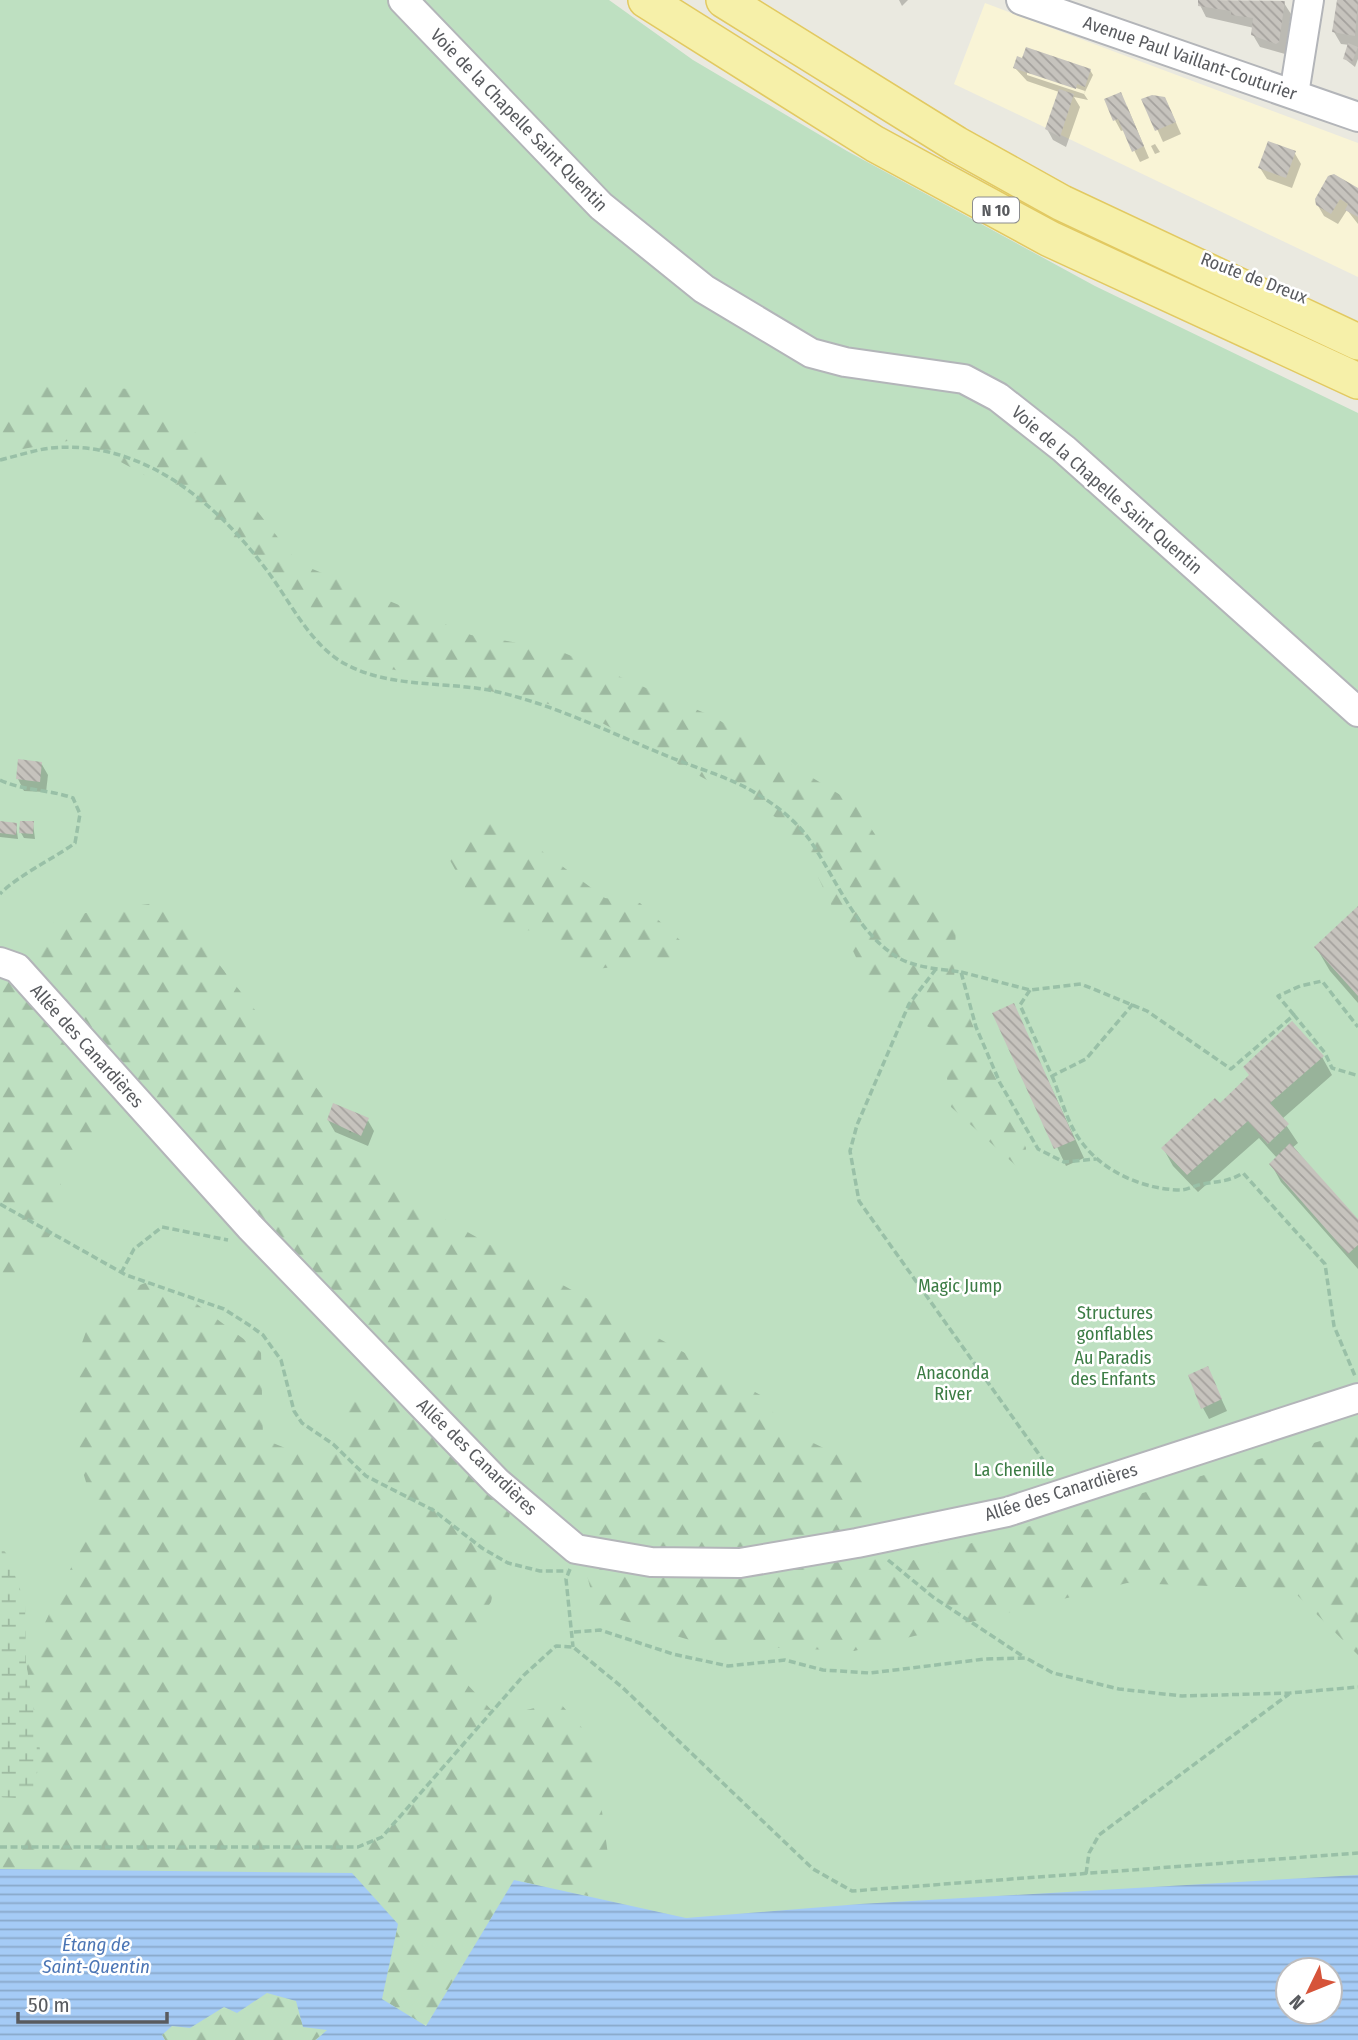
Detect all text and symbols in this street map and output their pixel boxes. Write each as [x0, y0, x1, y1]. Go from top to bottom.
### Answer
street label: Avenue Paul Vaillant-Couturier [1080, 11, 1300, 105]
street label: Voie de la Chapelle Saint Quentin [426, 24, 612, 216]
road number: N 10 [973, 198, 1019, 222]
street label: Route de Dreux [1198, 248, 1310, 308]
street label: Voie de la Chapelle Saint Quentin [1007, 401, 1207, 579]
street label: Allée des Canardières [26, 980, 148, 1113]
park label: Magic Jump [918, 1275, 1002, 1297]
park label: Structures gonflables [1077, 1302, 1154, 1345]
park label: Au Paradis des Enfants [1070, 1347, 1156, 1390]
park label: Anaconda River [917, 1362, 989, 1405]
street label: Allée des Canardières [412, 1394, 542, 1520]
street label: Allée des Canardières [982, 1458, 1140, 1526]
park label: La Chenille [974, 1459, 1054, 1481]
water label: Étang de Saint-Quentin [41, 1933, 150, 1978]
north arrow [1274, 1956, 1344, 2026]
scale bar [18, 1980, 166, 2024]
text: N [1285, 1990, 1309, 2014]
text: 50 m [28, 1992, 70, 2018]

